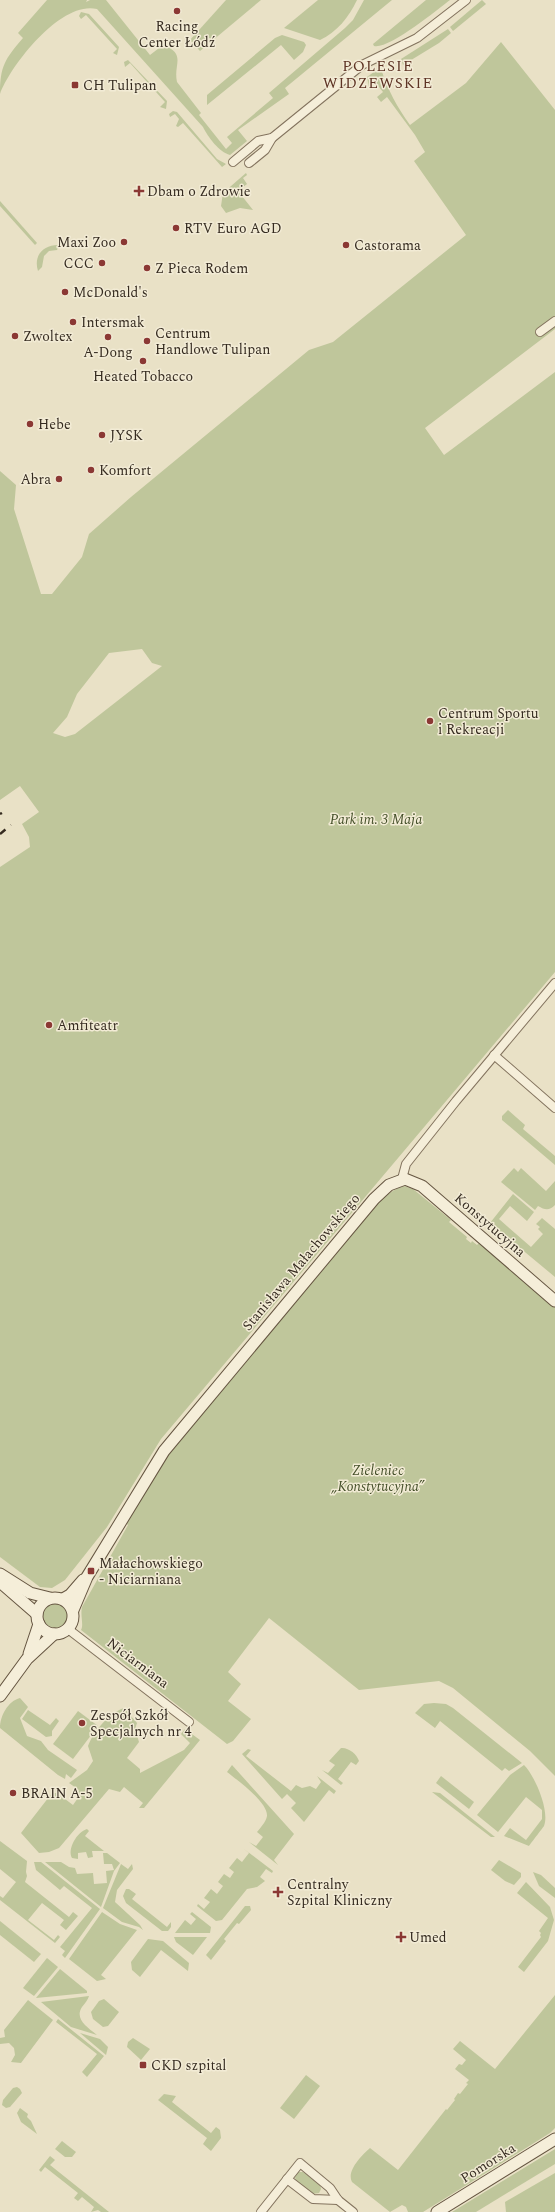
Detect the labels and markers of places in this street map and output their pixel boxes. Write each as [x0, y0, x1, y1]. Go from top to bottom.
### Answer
marker: Racing Center Łódź [172, 6, 182, 16]
place label: Racing Center Łódź [139, 16, 216, 53]
place label: CH Tulipan [83, 75, 157, 96]
marker: CH Tulipan [70, 80, 80, 90]
place label: Dbam o Zdrowie [147, 181, 251, 202]
marker: Dbam o Zdrowie [134, 186, 144, 196]
place label: RTV Euro AGD [184, 218, 282, 239]
marker: RTV Euro AGD [171, 223, 181, 233]
place label: Maxi Zoo [57, 232, 116, 253]
place label: Castorama [354, 235, 421, 256]
marker: Maxi Zoo [119, 237, 129, 247]
marker: Castorama [341, 240, 351, 250]
place label: CCC [64, 253, 94, 274]
marker: CCC [97, 258, 107, 268]
place label: Z Pieca Rodem [155, 258, 248, 279]
marker: Z Pieca Rodem [142, 263, 152, 273]
place label: McDonald's [73, 282, 148, 303]
marker: McDonald's [60, 287, 70, 297]
place label: Intersmak [81, 312, 145, 333]
marker: Intersmak [68, 317, 78, 327]
place label: Centrum Handlowe Tulipan [155, 323, 270, 360]
place label: Zwoltex [23, 326, 73, 347]
marker: Zwoltex [10, 331, 20, 341]
marker: A-Dong [103, 332, 113, 342]
marker: Centrum Handlowe Tulipan [142, 336, 152, 346]
place label: A-Dong [83, 342, 133, 363]
marker: Heated Tobacco [138, 356, 148, 366]
place label: Heated Tobacco [93, 366, 193, 387]
place label: Hebe [38, 414, 71, 435]
marker: Hebe [25, 419, 35, 429]
place label: JYSK [110, 425, 143, 446]
marker: JYSK [97, 430, 107, 440]
place label: Komfort [99, 460, 151, 481]
marker: Komfort [86, 465, 96, 475]
place label: Abra [20, 469, 51, 490]
marker: Abra [54, 474, 64, 484]
place label: Centrum Sportu i Rekreacji [438, 703, 539, 740]
marker: Centrum Sportu i Rekreacji [425, 716, 435, 726]
place label: Amfiteatr [57, 1015, 118, 1036]
marker: Amfiteatr [44, 1020, 54, 1030]
place label: Małachowskiego - Niciarniana [99, 1553, 203, 1590]
marker: Małachowskiego - Niciarniana [86, 1566, 96, 1576]
place label: Zespół Szkół Specjalnych nr 4 [90, 1705, 192, 1742]
marker: Zespół Szkół Specjalnych nr 4 [77, 1718, 87, 1728]
place label: BRAIN A-5 [21, 1783, 92, 1804]
marker: BRAIN A-5 [8, 1788, 18, 1798]
place label: Centralny Szpital Kliniczny [287, 1874, 393, 1911]
marker: Centralny Szpital Kliniczny [272, 1886, 284, 1898]
place label: Umed [409, 1927, 447, 1948]
marker: Umed [396, 1932, 406, 1942]
place label: CKD szpital [151, 2055, 226, 2076]
marker: CKD szpital [138, 2060, 148, 2070]

